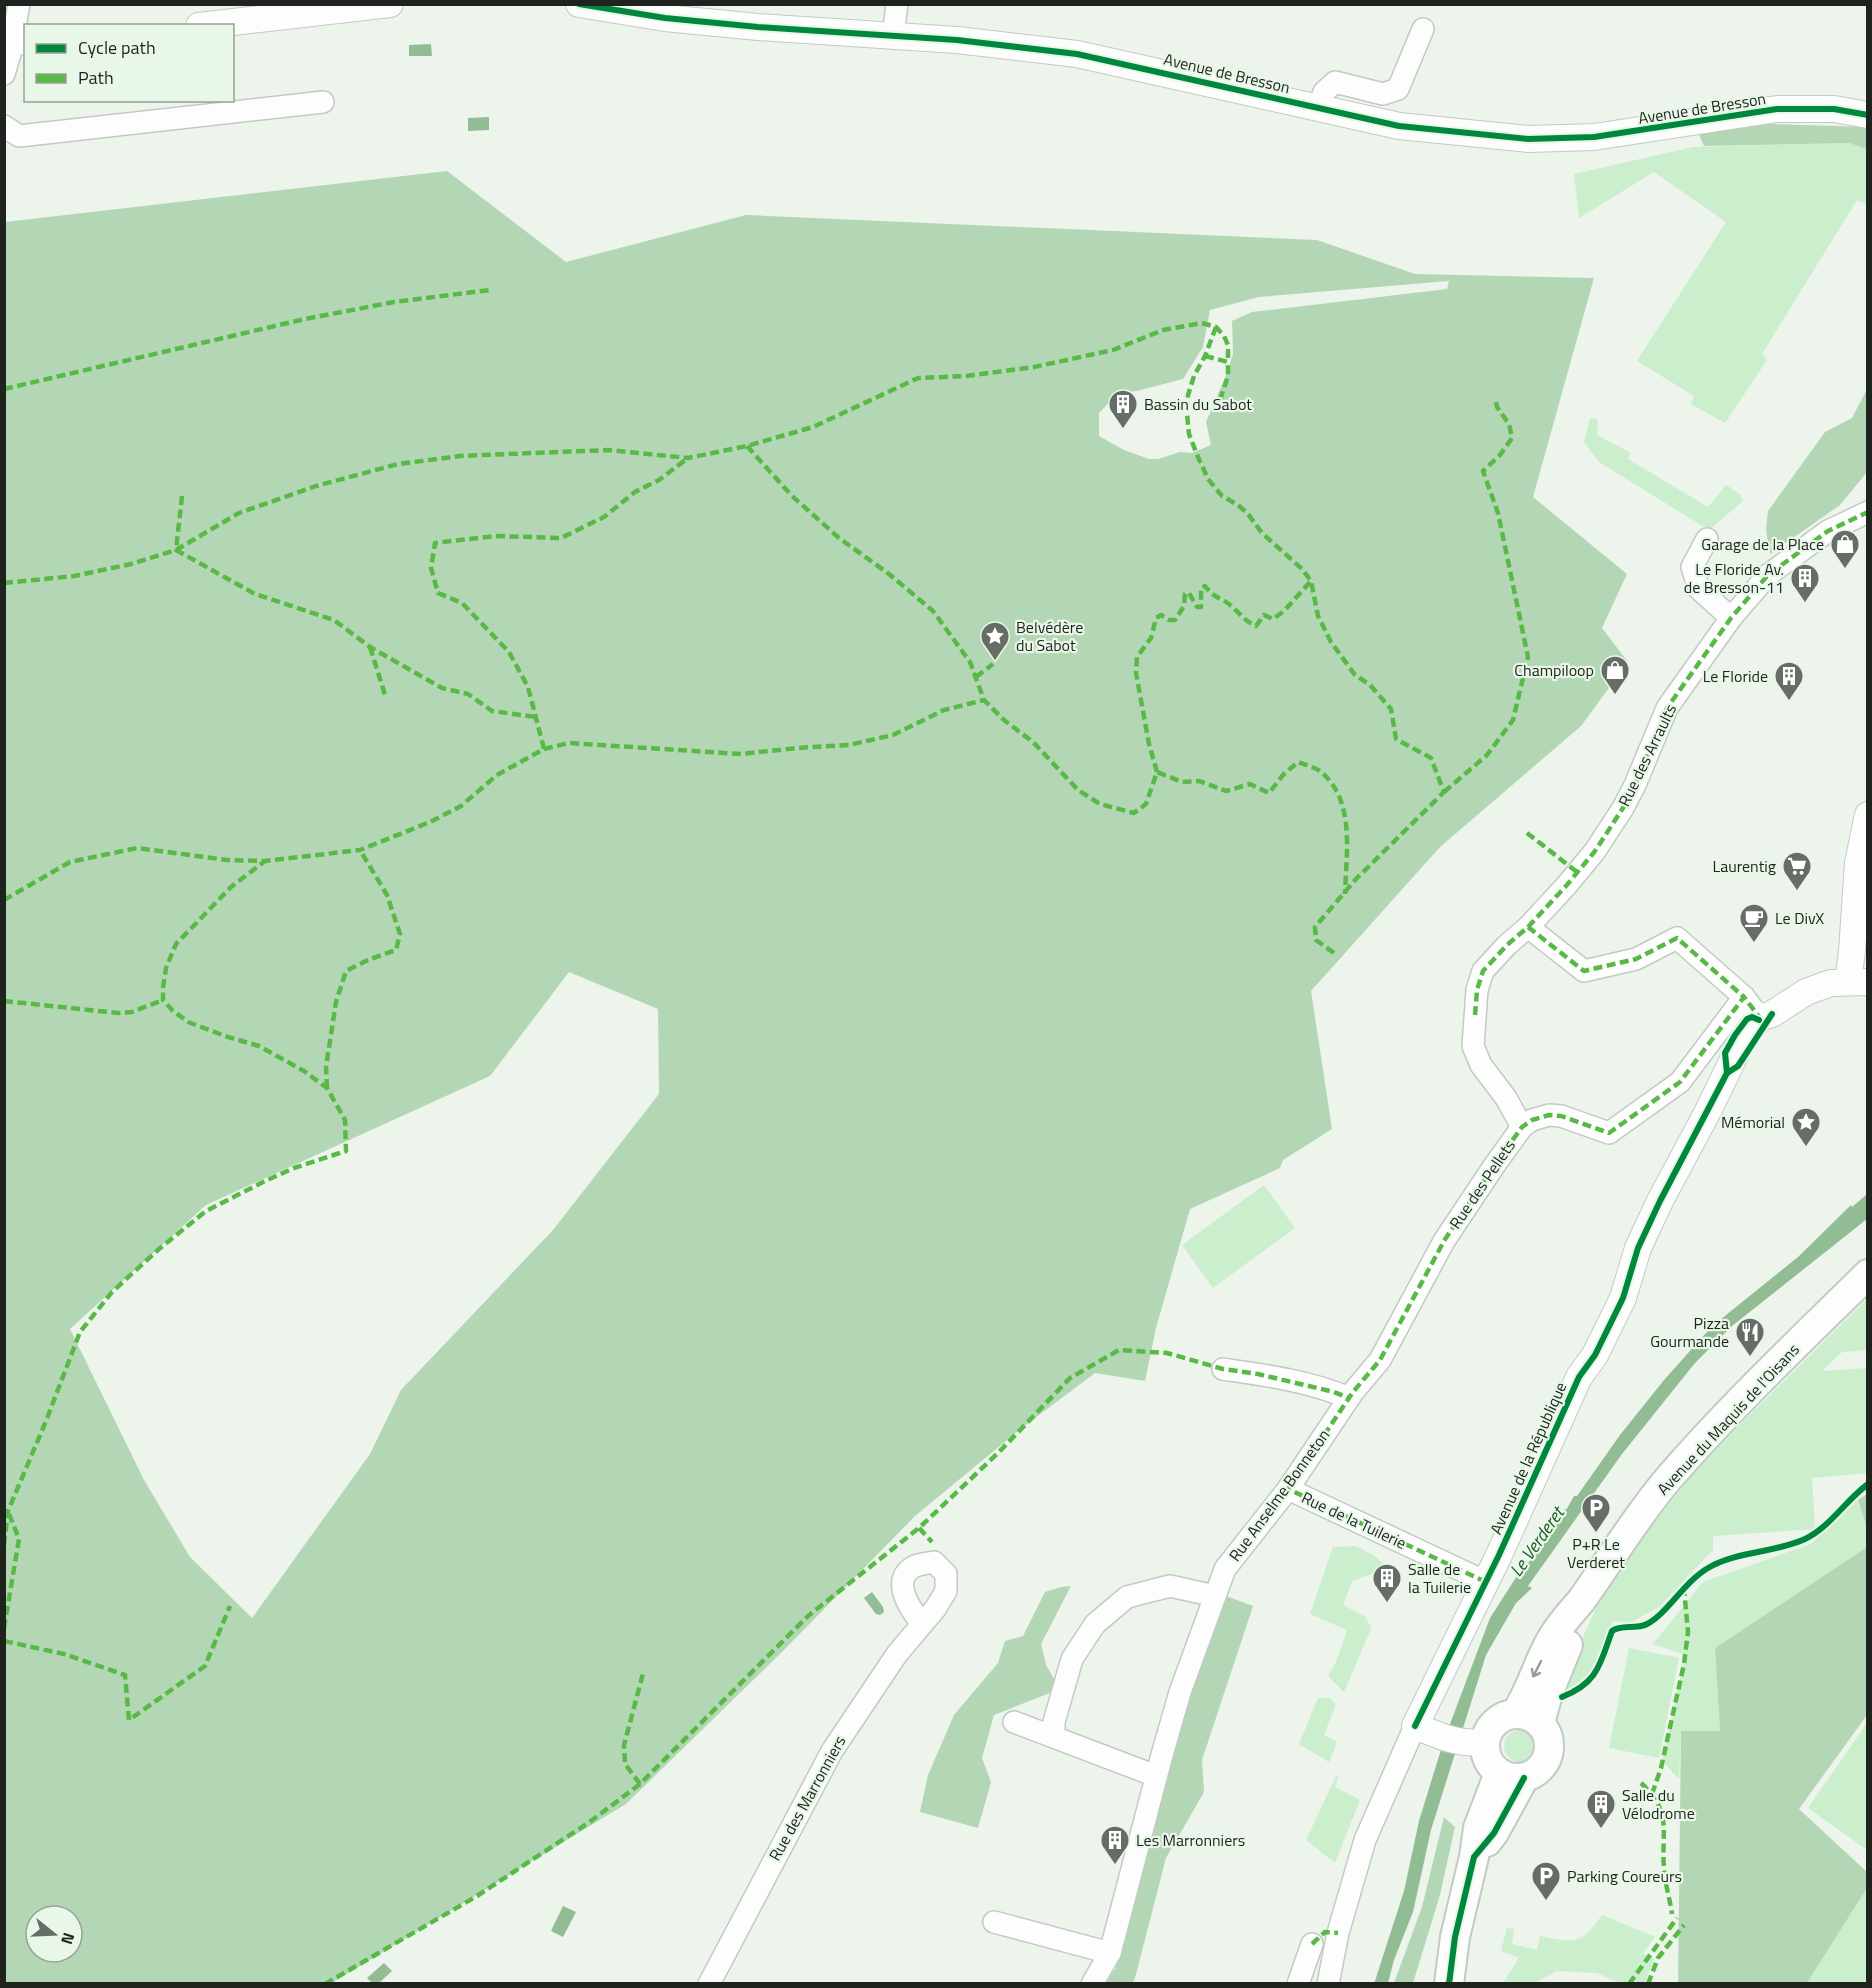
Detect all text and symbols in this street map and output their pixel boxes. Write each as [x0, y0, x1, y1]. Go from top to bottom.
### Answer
legend [24, 24, 234, 102]
text: Cycle path [78, 34, 156, 61]
street label: Avenue de Bresson [1162, 47, 1292, 99]
text: Path [78, 64, 114, 91]
street label: Avenue de Bresson [1636, 86, 1768, 130]
building icon: Bassin du Sabot [1107, 388, 1139, 430]
place label: Bassin du Sabot [1144, 392, 1252, 416]
shop icon: Garage de la Place [1829, 528, 1861, 570]
place label: Garage de la Place [1701, 532, 1824, 556]
place label: Le Floride Av. de Bresson-11 [1684, 557, 1784, 599]
building icon: Le Floride Av. de Bresson-11 [1789, 562, 1821, 604]
place label: Belvédère du Sabot [1016, 615, 1083, 657]
place icon: Belvédère du Sabot [979, 620, 1011, 662]
shop icon: Champiloop [1599, 654, 1631, 696]
place label: Champiloop [1514, 658, 1594, 682]
building icon: Le Floride [1773, 660, 1805, 702]
place label: Le Floride [1703, 664, 1768, 688]
street label: Rue des Arraults [1612, 700, 1682, 810]
supermarket icon: Laurentig [1781, 850, 1813, 892]
place label: Laurentig [1712, 854, 1776, 878]
cafe icon: Le DivX [1738, 902, 1770, 944]
place label: Le DivX [1775, 906, 1824, 930]
place icon: Mémorial [1790, 1106, 1822, 1148]
place label: Mémorial [1721, 1110, 1785, 1134]
street label: Rue des Pellets [1443, 1134, 1521, 1234]
place label: Pizza Gourmande [1650, 1311, 1729, 1353]
restaurant icon: Pizza Gourmande [1734, 1316, 1766, 1358]
street label: Avenue du Maquis de l'Oisans [1651, 1338, 1805, 1500]
street label: Avenue de la République [1484, 1378, 1572, 1538]
street label: Rue Anselme Bonneton [1223, 1424, 1335, 1566]
street label: Rue de la Tuilerie [1298, 1485, 1410, 1555]
parking icon: P+R Le Verderet [1580, 1492, 1612, 1534]
water label: Le Verderet [1503, 1499, 1572, 1582]
place label: P+R Le Verderet [1567, 1532, 1625, 1574]
place label: Salle de la Tuilerie [1408, 1557, 1471, 1599]
building icon: Salle de la Tuilerie [1371, 1562, 1403, 1604]
one-way arrow [1531, 1659, 1543, 1677]
street label: Rue des Marronniers [763, 1731, 851, 1865]
place label: Salle du Vélodrome [1622, 1783, 1695, 1825]
building icon: Salle du Vélodrome [1585, 1788, 1617, 1830]
building icon: Les Marronniers [1099, 1824, 1131, 1866]
place label: Les Marronniers [1136, 1828, 1245, 1852]
parking icon: Parking Coureurs [1530, 1860, 1562, 1902]
place label: Parking Coureurs [1567, 1864, 1682, 1888]
north arrow [24, 1904, 84, 1964]
text: N [55, 1930, 81, 1948]

